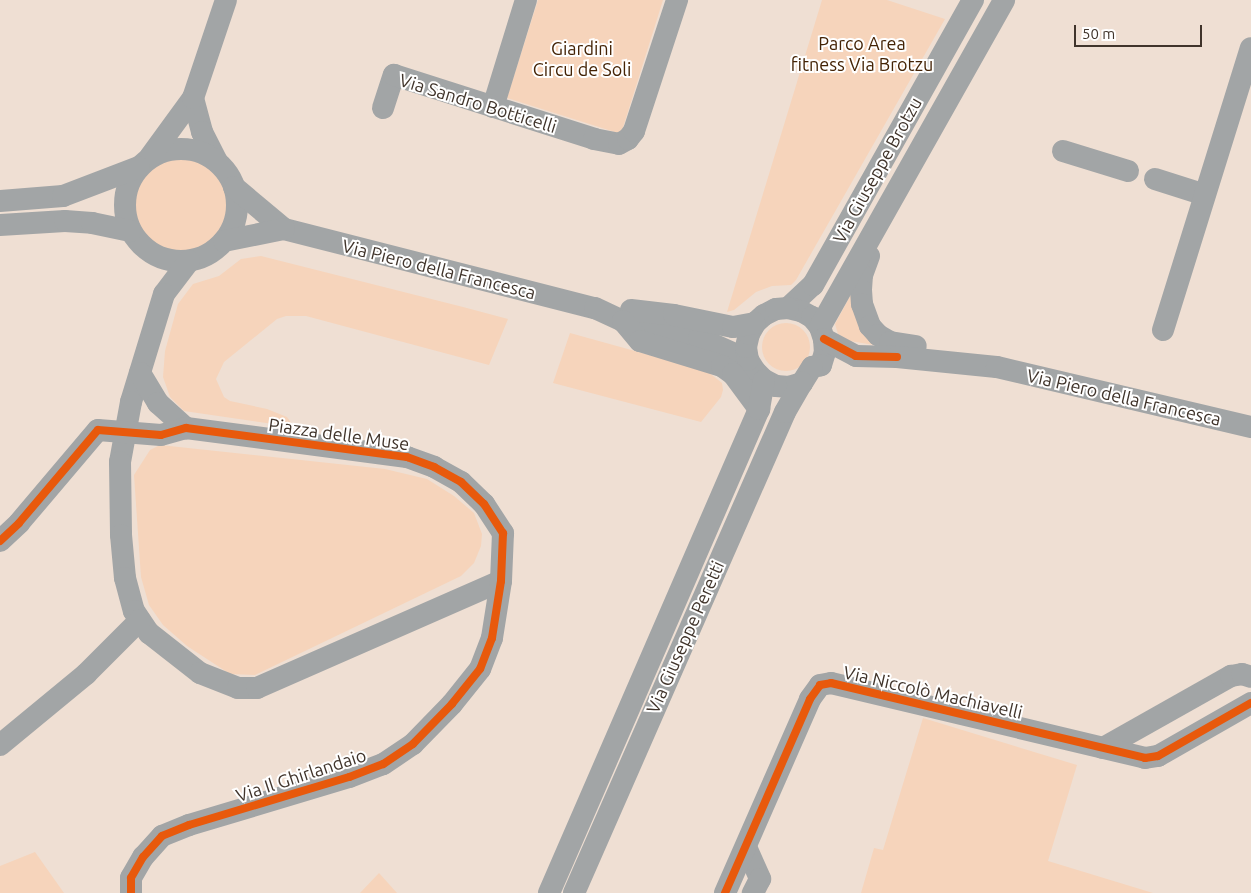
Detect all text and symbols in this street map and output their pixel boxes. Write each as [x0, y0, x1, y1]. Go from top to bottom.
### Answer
scale bar [1076, 15, 1204, 47]
text: 50 m [1082, 25, 1115, 42]
park label: Parco Area fitness Via Brotzu [791, 33, 933, 76]
park label: Giardini Circu de Soli [533, 38, 631, 80]
street label: Via Sandro Botticelli [397, 69, 559, 137]
street label: Via Giuseppe Brotzu [828, 93, 926, 247]
street label: Via Piero della Francesca [340, 234, 538, 304]
street label: Via Piero della Francesca [1025, 364, 1223, 430]
street label: Piazza delle Muse [267, 413, 411, 455]
street label: Via Giuseppe Peretti [642, 557, 728, 717]
street label: Via Niccolò Machiavelli [841, 661, 1025, 723]
street label: Via Il Ghirlandaio [233, 744, 369, 806]

